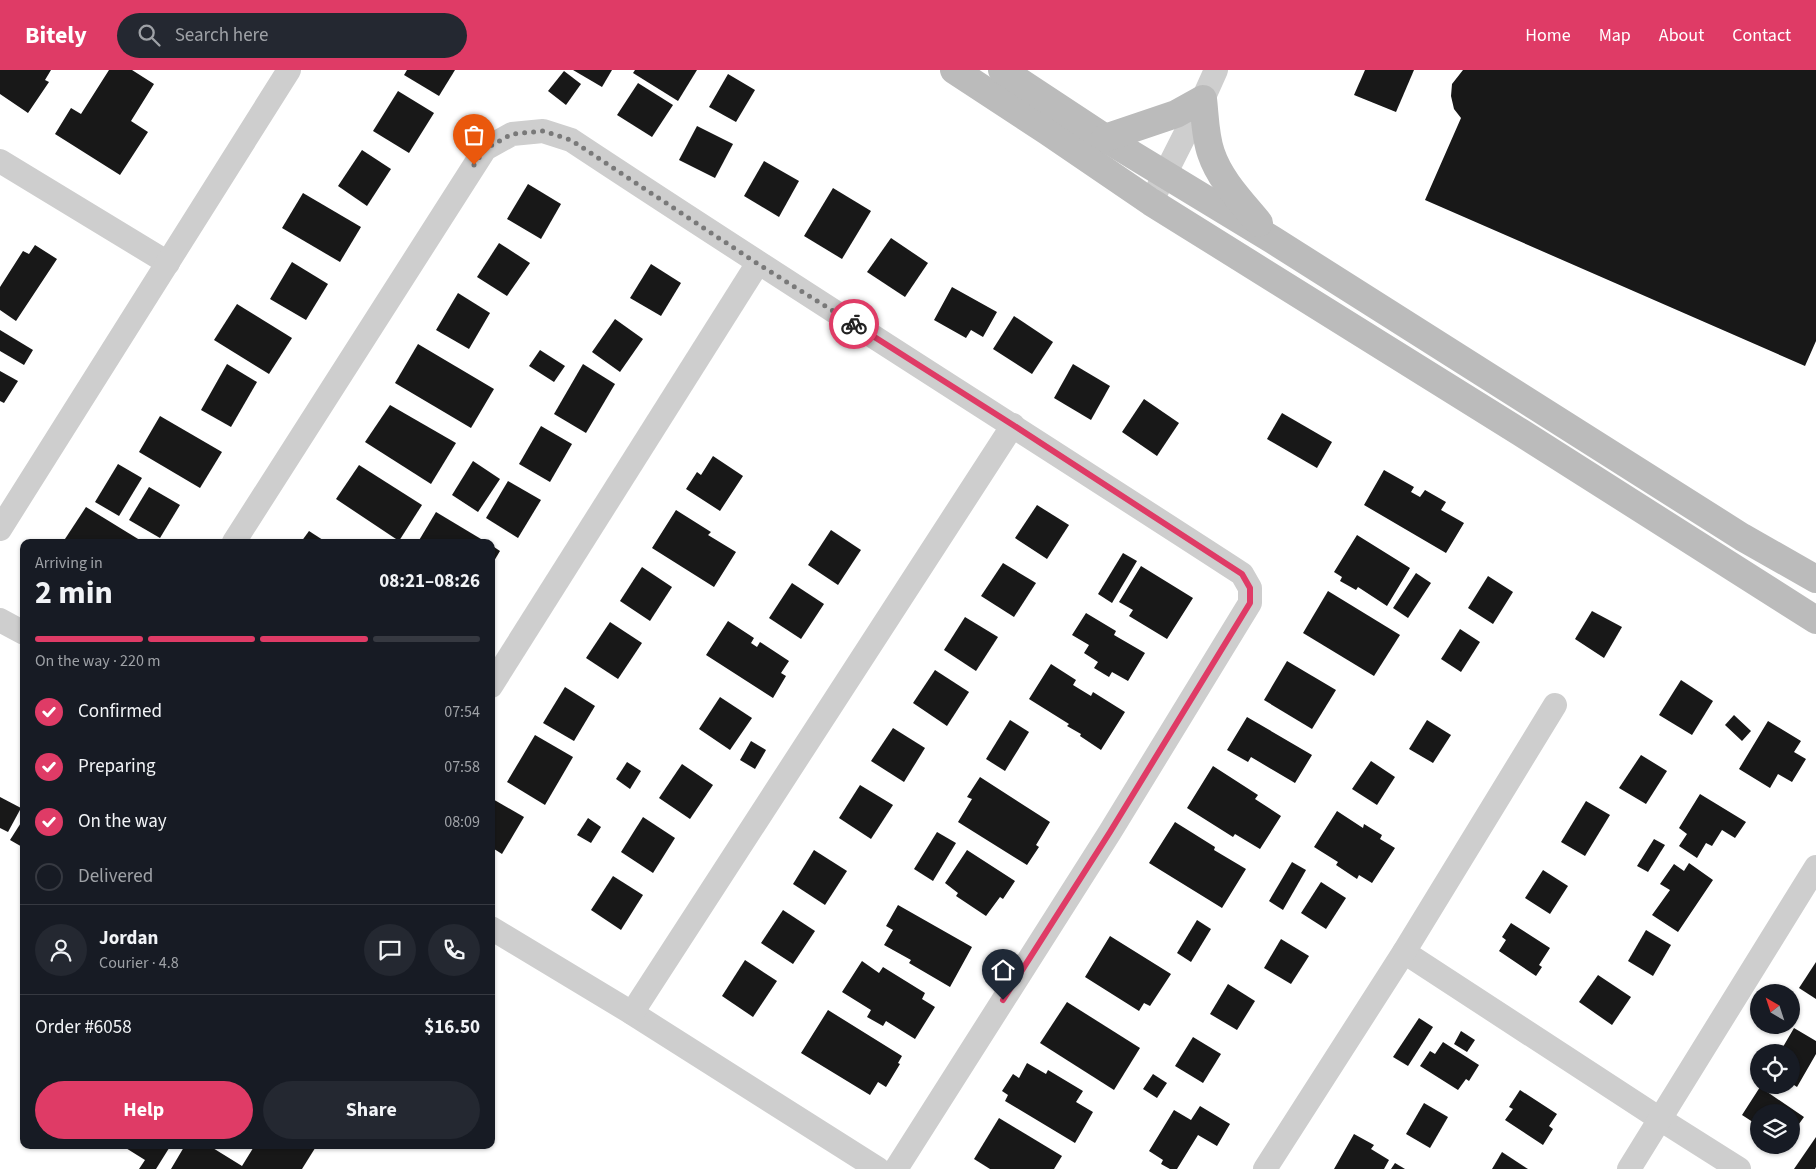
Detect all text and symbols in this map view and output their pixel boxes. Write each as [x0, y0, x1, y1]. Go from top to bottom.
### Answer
search box [117, 13, 467, 58]
text: Bitely [25, 18, 87, 53]
icon: search [135, 21, 163, 49]
text: Search here [175, 22, 268, 49]
text: Home [1525, 23, 1571, 48]
text: Map [1599, 23, 1631, 48]
text: About [1659, 23, 1704, 48]
text: Contact [1732, 23, 1791, 48]
pin [453, 114, 495, 165]
icon: bag [460, 121, 488, 149]
courier [829, 299, 879, 349]
icon: bike [840, 310, 868, 338]
text: Arriving in [35, 552, 103, 574]
text: 08:21–08:26 [379, 568, 480, 595]
text: 2 min [35, 570, 113, 616]
text: On the way · 220 m [35, 650, 160, 672]
icon: check [35, 698, 63, 726]
text: Confirmed [78, 698, 162, 725]
text: 07:54 [444, 701, 480, 723]
icon: check [35, 753, 63, 781]
text: Preparing [78, 753, 156, 780]
text: 07:58 [444, 756, 480, 778]
icon: check [35, 808, 63, 836]
text: On the way [78, 808, 167, 835]
text: 08:09 [444, 811, 480, 833]
text: Delivered [78, 863, 153, 890]
button: person [35, 924, 87, 976]
button: chat [364, 924, 416, 976]
button: phone [428, 924, 480, 976]
text: Jordan [99, 925, 158, 952]
pin [982, 949, 1024, 1000]
text: Courier · 4.8 [99, 952, 179, 974]
icon: home [989, 956, 1017, 984]
north arrow [1750, 984, 1800, 1034]
map controls [1750, 984, 1800, 1154]
text: Order #6058 [35, 1014, 132, 1041]
text: $16.50 [424, 1014, 480, 1041]
button: locate [1750, 1044, 1800, 1094]
button: Help [35, 1081, 253, 1139]
button: Share [263, 1081, 480, 1139]
button: layers [1750, 1104, 1800, 1154]

